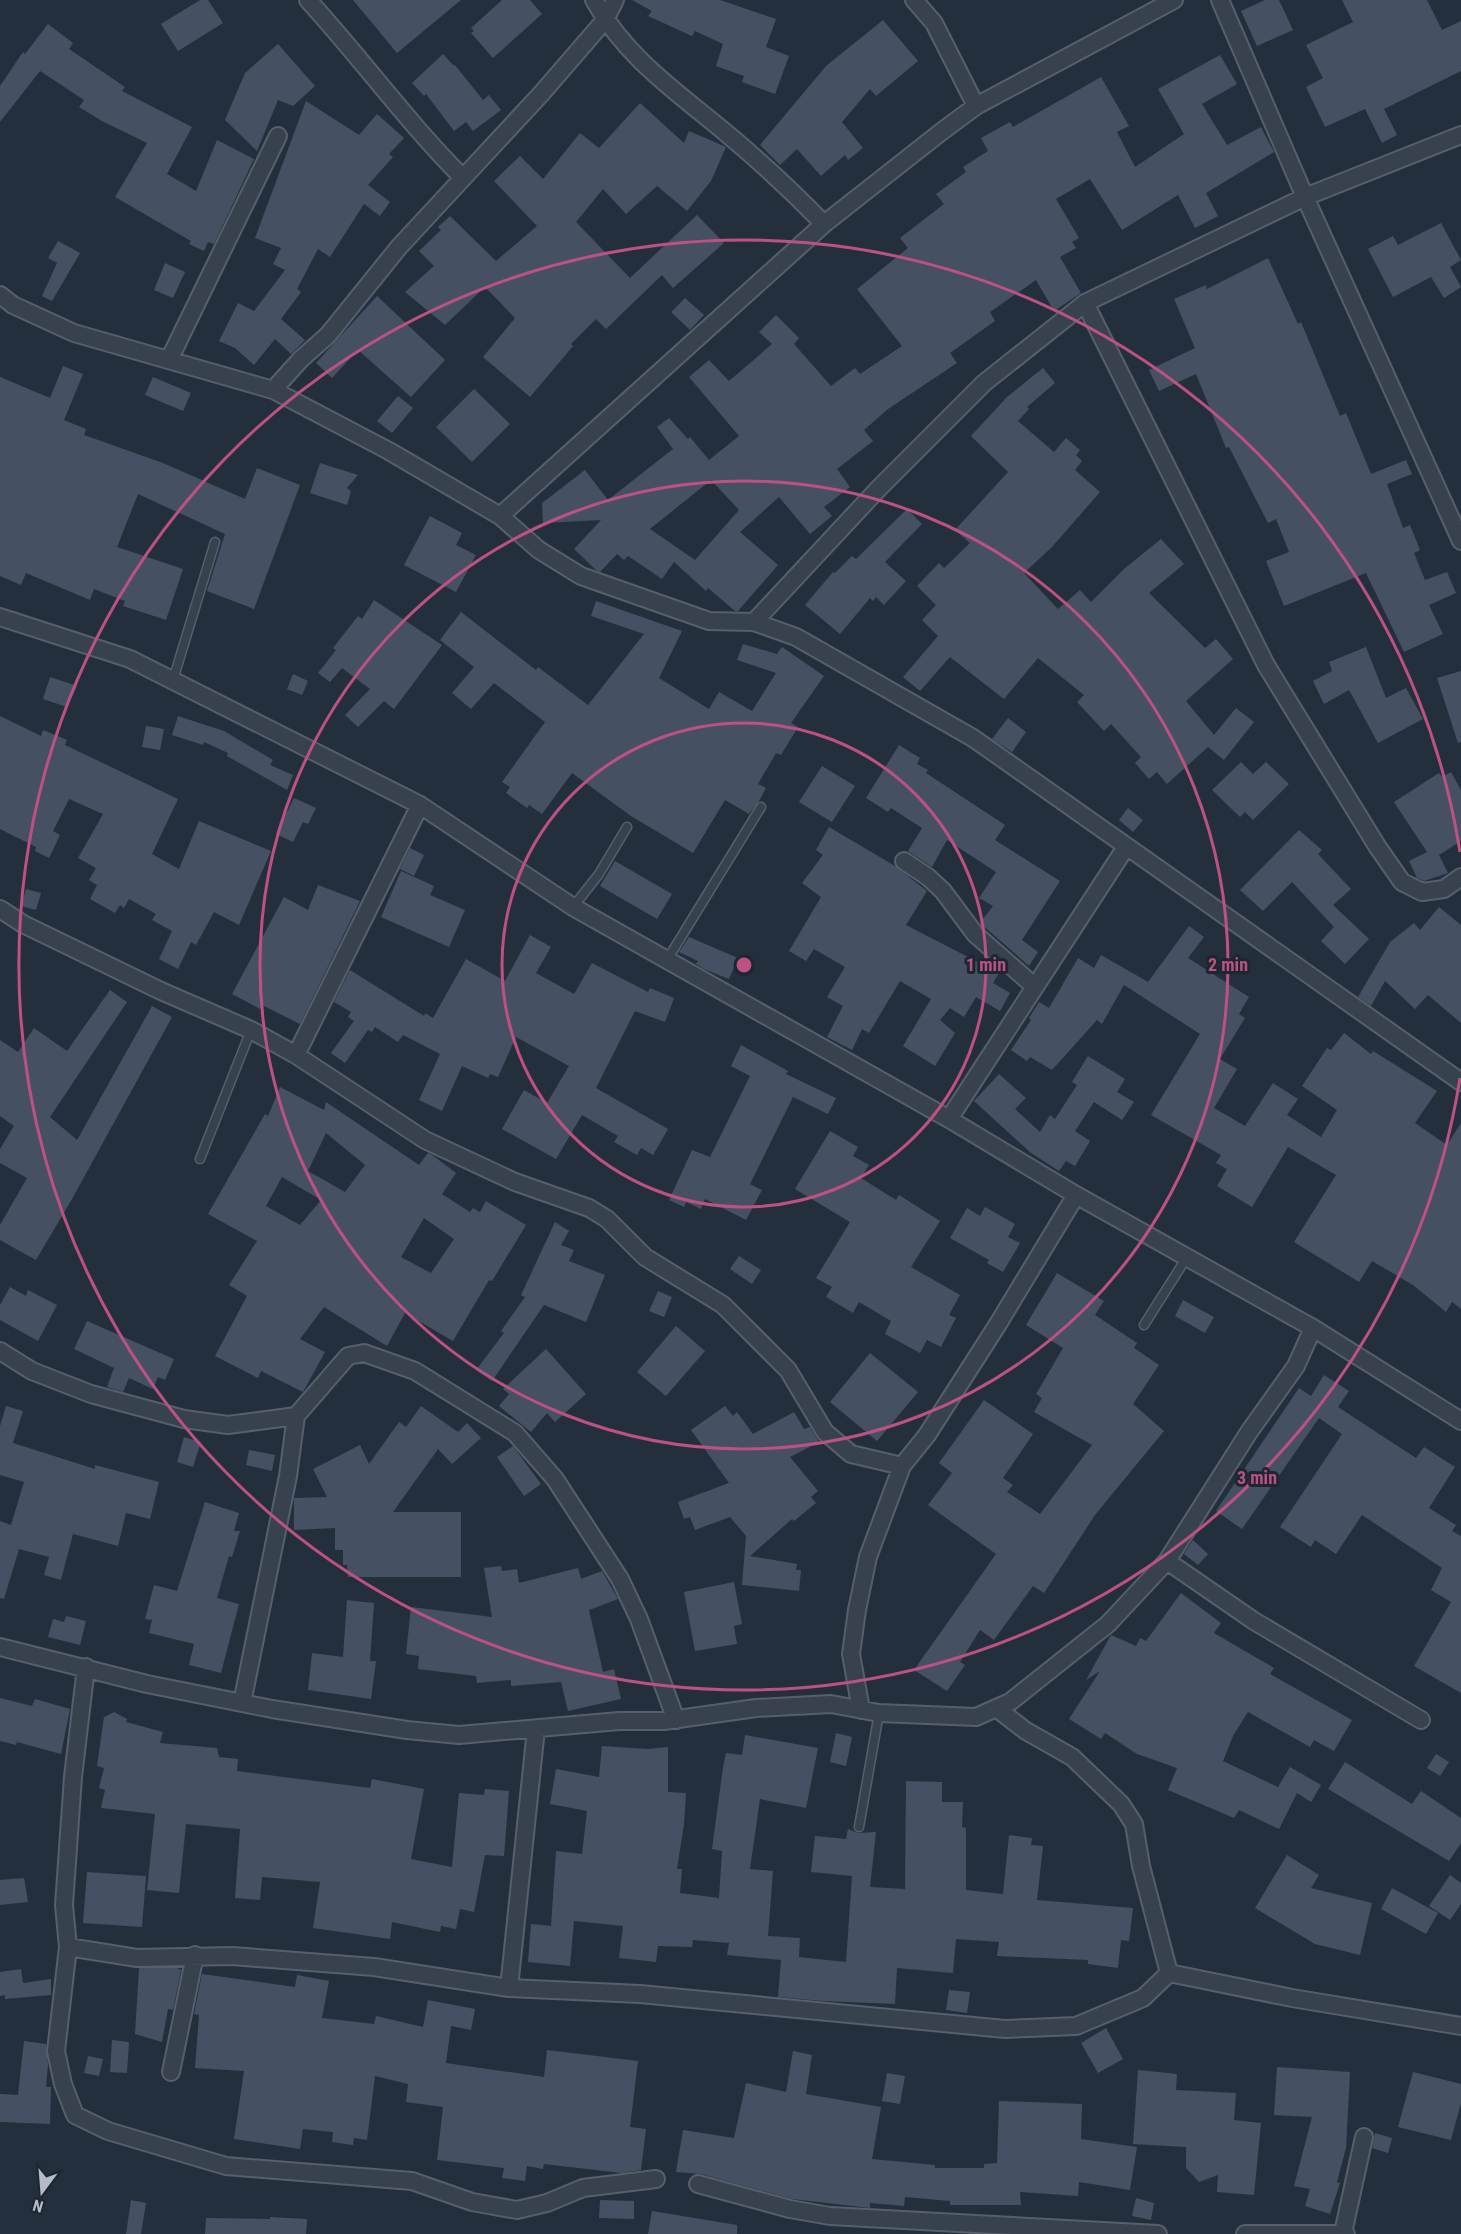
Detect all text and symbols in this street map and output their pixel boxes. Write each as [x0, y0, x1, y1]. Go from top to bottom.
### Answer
text: 1 min [966, 954, 1006, 975]
text: 2 min [1208, 954, 1248, 975]
centre of rings [734, 955, 754, 975]
text: 3 min [1237, 1467, 1277, 1488]
north arrow [12, 2162, 72, 2222]
text: N [31, 2195, 45, 2216]

